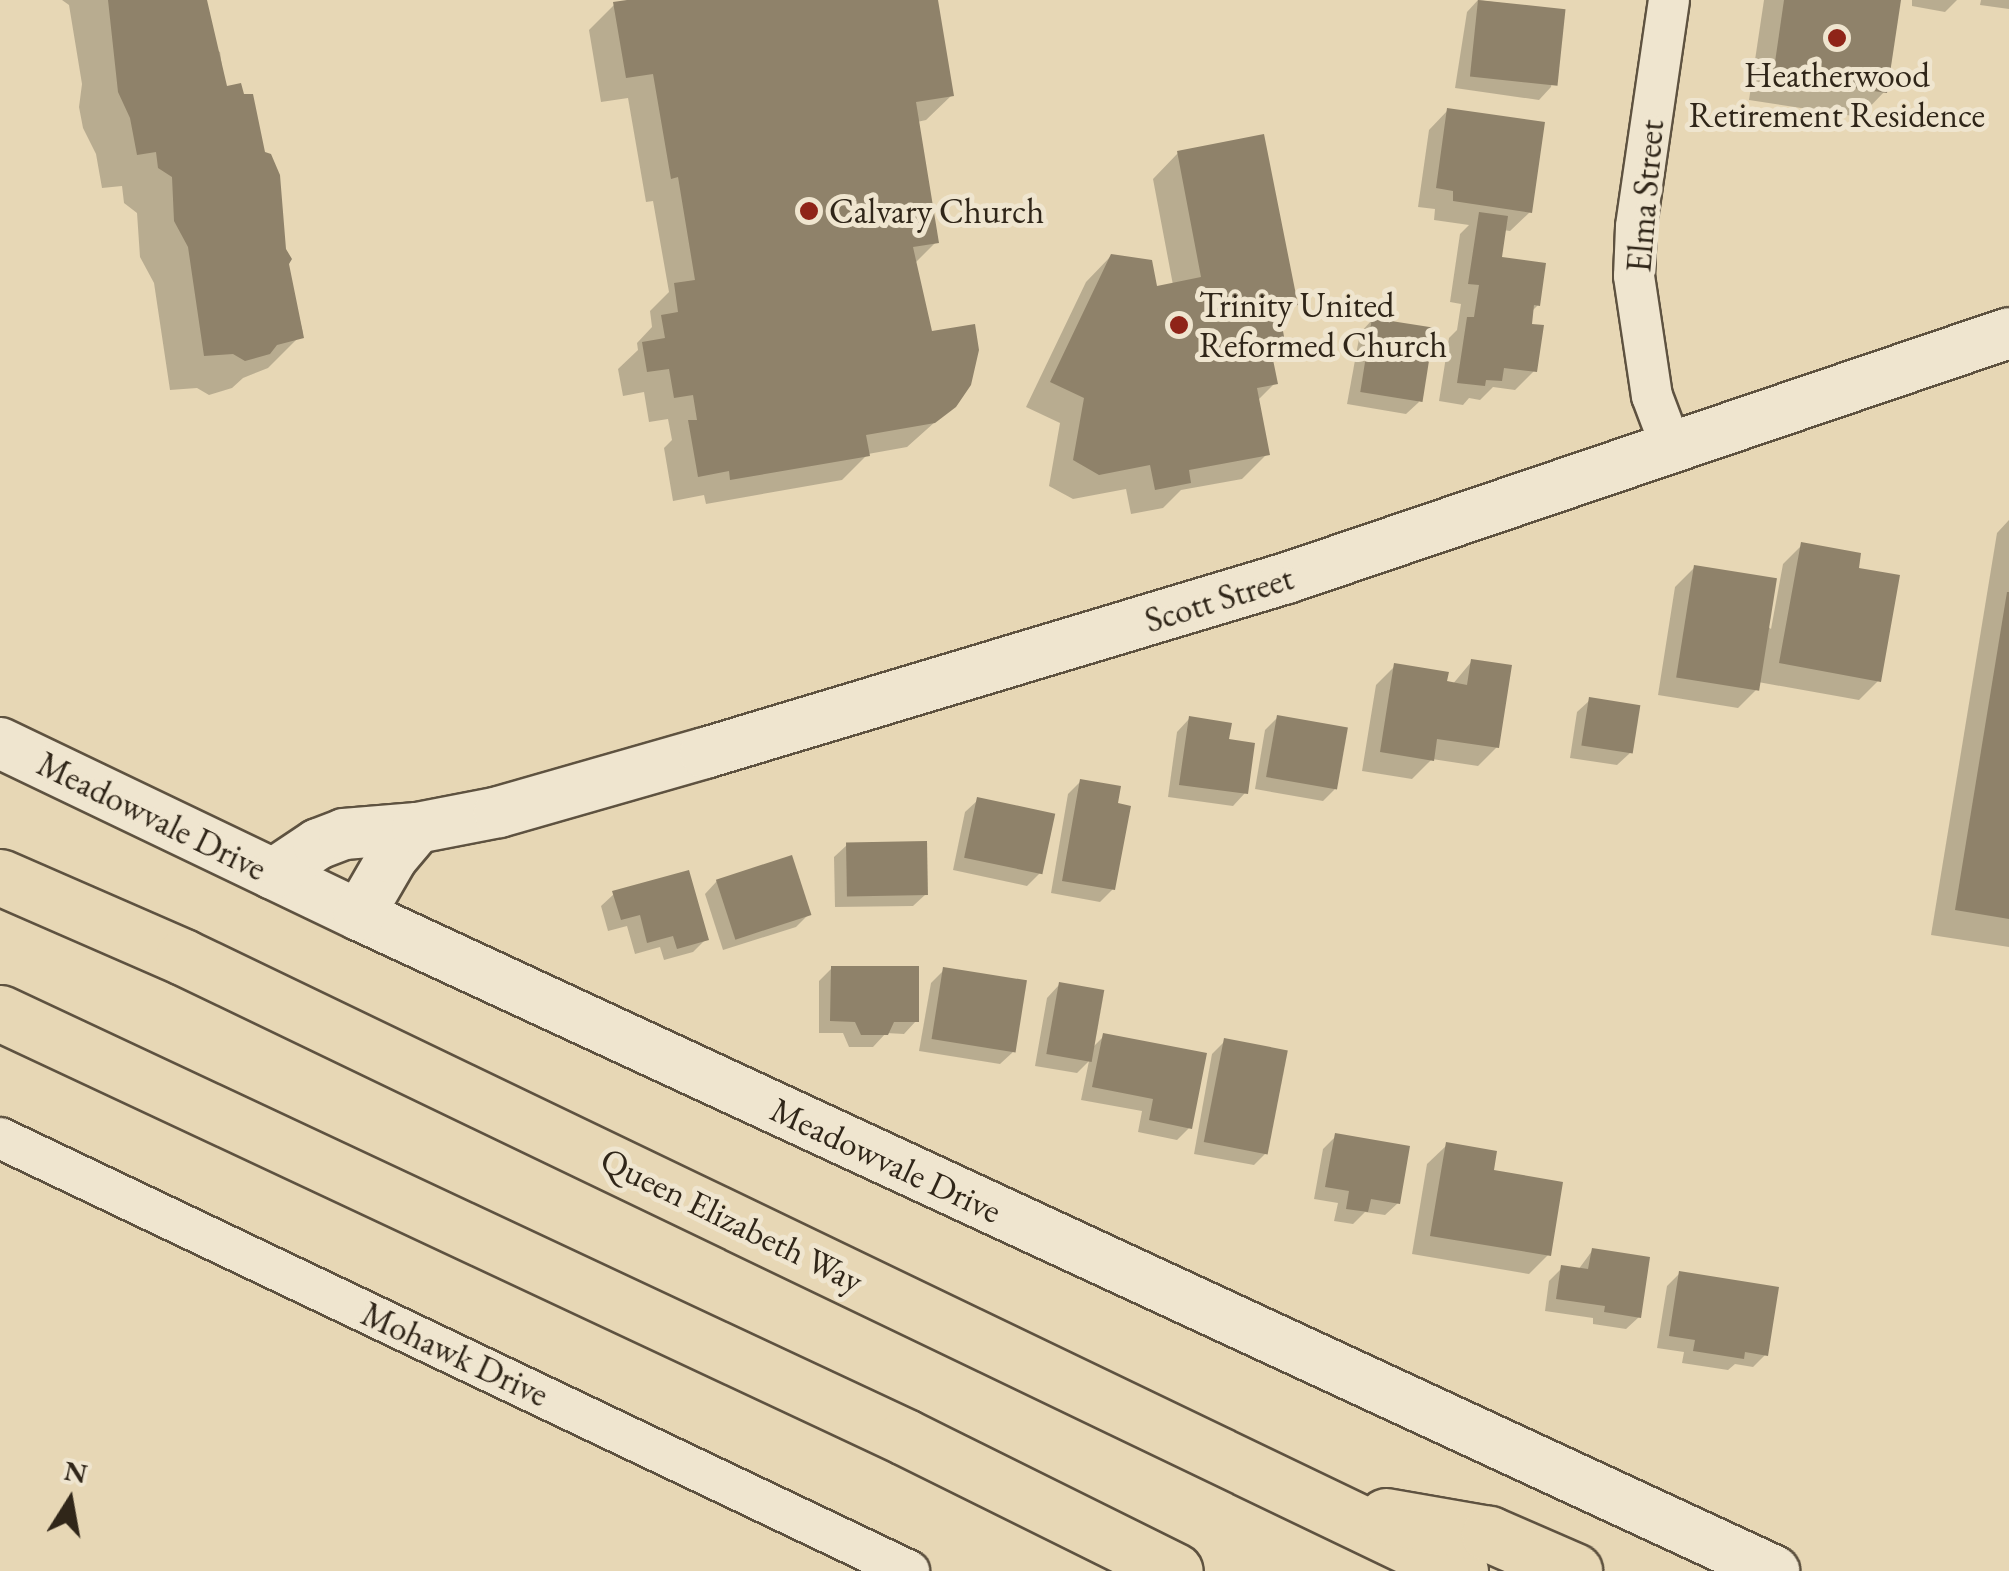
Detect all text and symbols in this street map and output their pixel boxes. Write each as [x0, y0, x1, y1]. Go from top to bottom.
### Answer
marker: Heatherwood Retirement Residence [1826, 27, 1848, 49]
place label: Heatherwood Retirement Residence [1689, 54, 1985, 136]
street label: Elma Street [1617, 118, 1673, 274]
place label: Calvary Church [829, 190, 1044, 232]
marker: Calvary Church [798, 200, 820, 222]
place label: Trinity United Reformed Church [1199, 284, 1447, 366]
marker: Trinity United Reformed Church [1168, 314, 1190, 336]
street label: Scott Street [1140, 557, 1298, 641]
street label: Meadowvale Drive [31, 742, 273, 890]
street label: Meadowvale Drive [764, 1088, 1008, 1232]
street label: Queen Elizabeth Way [594, 1138, 870, 1302]
street label: Mohawk Drive [355, 1292, 555, 1416]
north arrow [20, 1451, 120, 1551]
text: N [61, 1452, 90, 1491]

